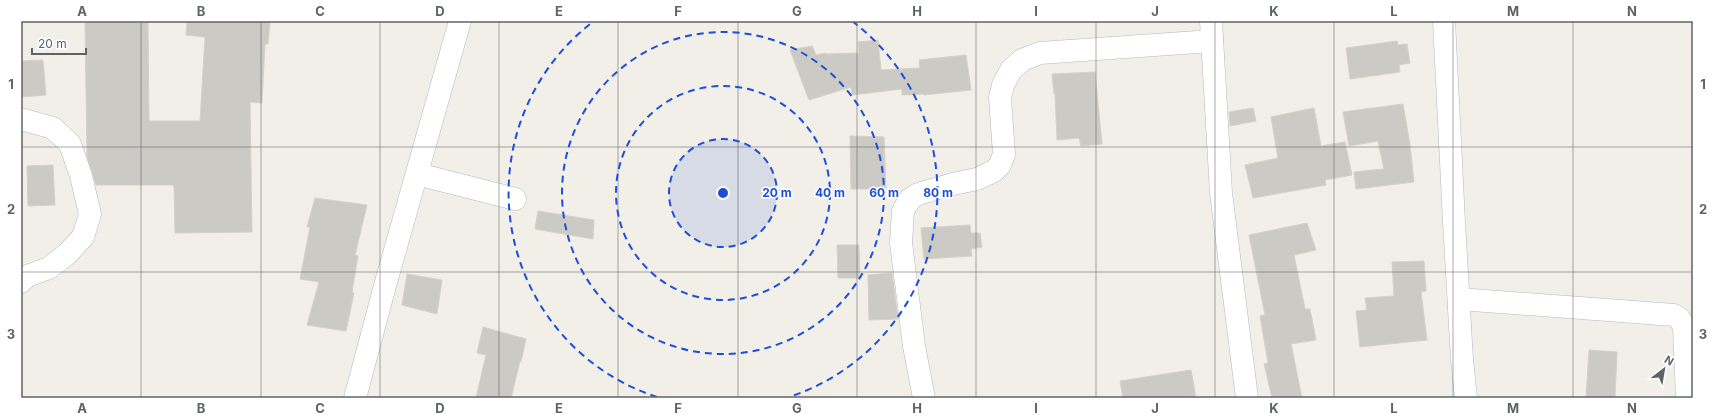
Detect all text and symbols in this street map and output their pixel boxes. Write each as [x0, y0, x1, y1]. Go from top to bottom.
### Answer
text: A [77, 3, 87, 19]
text: B [197, 3, 206, 19]
text: C [315, 3, 325, 19]
text: D [435, 3, 445, 19]
text: E [555, 3, 563, 19]
text: F [674, 3, 682, 19]
text: G [792, 3, 802, 19]
text: H [912, 3, 922, 19]
text: I [1034, 3, 1038, 19]
text: J [1151, 3, 1159, 19]
text: K [1269, 3, 1279, 19]
text: L [1390, 3, 1398, 19]
text: M [1507, 3, 1519, 19]
text: N [1627, 3, 1637, 19]
scale bar [32, 30, 86, 56]
text: 20 m [38, 36, 67, 51]
text: 1 [8, 76, 14, 92]
text: 1 [1700, 76, 1706, 92]
text: 20 m [762, 185, 792, 200]
text: 40 m [815, 185, 845, 200]
text: 60 m [869, 185, 899, 200]
text: 80 m [923, 185, 953, 200]
centre of rings [716, 186, 730, 200]
text: 2 [7, 201, 15, 217]
text: 2 [1699, 201, 1707, 217]
text: 3 [7, 326, 15, 342]
text: 3 [1699, 326, 1707, 342]
north arrow [1644, 349, 1684, 389]
text: N [1662, 352, 1676, 369]
text: A [77, 400, 87, 416]
text: B [197, 400, 206, 416]
text: C [315, 400, 325, 416]
text: D [435, 400, 445, 416]
text: E [555, 400, 563, 416]
text: F [674, 400, 682, 416]
text: G [792, 400, 802, 416]
text: H [912, 400, 922, 416]
text: I [1034, 400, 1038, 416]
text: J [1151, 400, 1159, 416]
text: K [1269, 400, 1279, 416]
text: L [1390, 400, 1398, 416]
text: M [1507, 400, 1519, 416]
text: N [1627, 400, 1637, 416]

